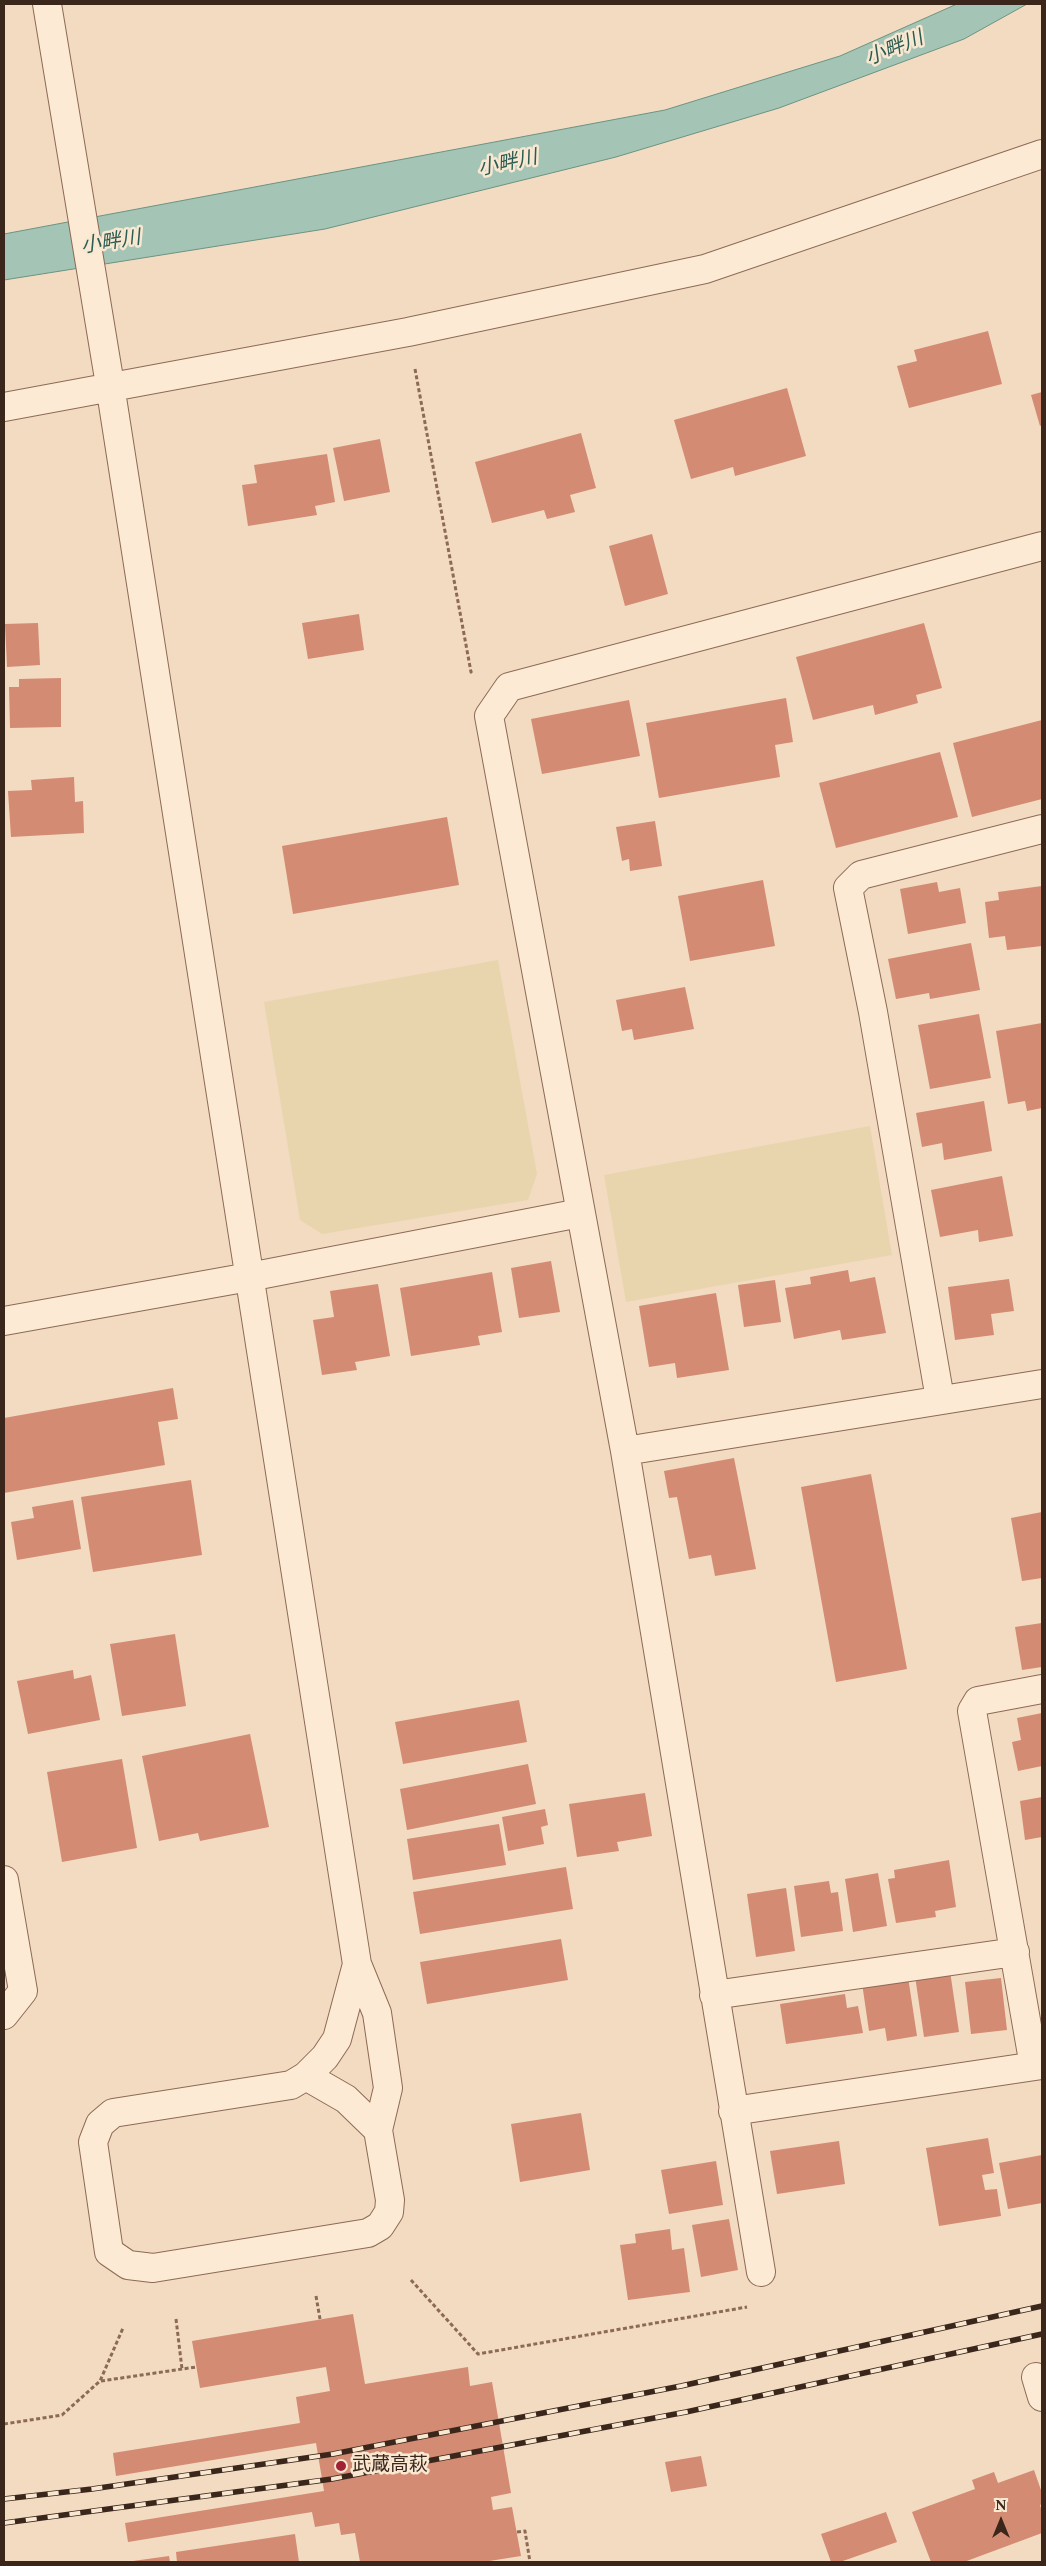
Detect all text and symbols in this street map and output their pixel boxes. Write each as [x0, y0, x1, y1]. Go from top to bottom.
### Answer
water label: 小畔川 [863, 28, 927, 72]
water label: 小畔川 [476, 147, 540, 183]
water label: 小畔川 [79, 227, 143, 261]
place label: 武蔵高萩 [352, 2455, 428, 2477]
marker: 武蔵高萩 [334, 2459, 348, 2473]
text: N [995, 2495, 1007, 2516]
north arrow [976, 2496, 1026, 2546]

